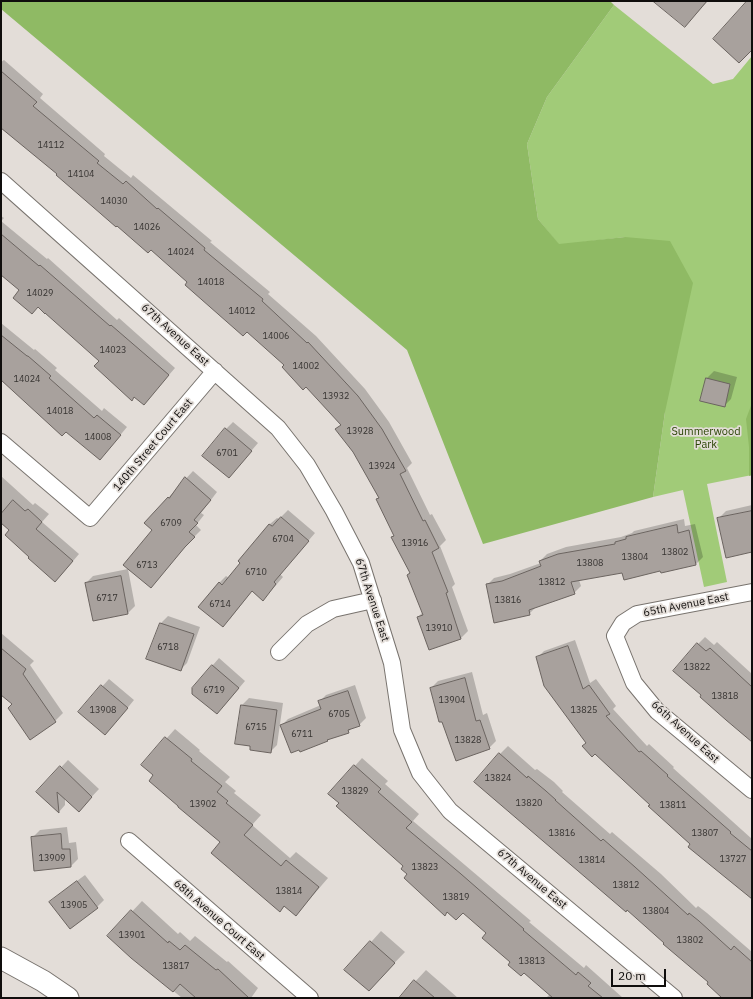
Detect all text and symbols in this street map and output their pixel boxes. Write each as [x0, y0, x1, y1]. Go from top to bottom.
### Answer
house number: 14112 [38, 140, 64, 150]
house number: 14104 [68, 169, 94, 179]
house number: 14030 [101, 196, 127, 206]
house number: 14026 [134, 222, 160, 232]
house number: 14024 [168, 247, 194, 257]
house number: 14018 [198, 277, 224, 287]
house number: 14029 [27, 288, 53, 298]
street label: 67th Avenue East [138, 301, 212, 369]
house number: 14012 [229, 306, 255, 316]
house number: 14006 [263, 331, 289, 341]
house number: 14023 [100, 345, 126, 355]
house number: 14002 [293, 361, 319, 371]
house number: 14024 [14, 374, 40, 384]
house number: 13932 [323, 391, 349, 401]
street label: 140th Street Court East [111, 396, 195, 494]
house number: 14018 [47, 406, 73, 416]
park label: Summerwood Park [671, 425, 741, 451]
house number: 13928 [347, 426, 373, 436]
house number: 14008 [85, 432, 111, 442]
house number: 6701 [216, 448, 238, 458]
house number: 13924 [369, 461, 395, 471]
house number: 6709 [160, 518, 182, 528]
house number: 6704 [272, 534, 294, 544]
house number: 13916 [402, 538, 428, 548]
house number: 13802 [662, 547, 688, 557]
house number: 13804 [622, 552, 648, 562]
street label: 67th Avenue East [352, 557, 392, 643]
house number: 13808 [577, 558, 603, 568]
house number: 6713 [136, 560, 158, 570]
house number: 6710 [245, 567, 267, 577]
house number: 13812 [539, 577, 565, 587]
street label: 65th Avenue East [642, 590, 730, 620]
house number: 6717 [96, 593, 118, 603]
house number: 13816 [495, 595, 521, 605]
house number: 6714 [209, 599, 231, 609]
house number: 13910 [426, 623, 452, 633]
house number: 6718 [157, 642, 179, 652]
house number: 13822 [684, 662, 710, 672]
house number: 6719 [203, 685, 225, 695]
house number: 13818 [712, 691, 738, 701]
house number: 13904 [439, 695, 465, 705]
street label: 66th Avenue East [648, 698, 722, 766]
house number: 13908 [90, 705, 116, 715]
house number: 13825 [571, 705, 597, 715]
house number: 6705 [328, 709, 350, 719]
house number: 6715 [245, 722, 267, 732]
house number: 6711 [291, 729, 313, 739]
house number: 13828 [455, 735, 481, 745]
house number: 13824 [485, 773, 511, 783]
house number: 13829 [342, 786, 368, 796]
house number: 13820 [516, 798, 542, 808]
house number: 13902 [190, 799, 216, 809]
house number: 13811 [660, 800, 686, 810]
house number: 13816 [549, 828, 575, 838]
house number: 13807 [692, 828, 718, 838]
street label: 67th Avenue East [495, 846, 569, 912]
house number: 13909 [39, 853, 65, 863]
house number: 13727 [720, 854, 746, 864]
house number: 13814 [579, 855, 605, 865]
house number: 13823 [412, 862, 438, 872]
street label: 68th Avenue Court East [171, 877, 267, 963]
house number: 13812 [613, 880, 639, 890]
house number: 13814 [276, 886, 302, 896]
house number: 13819 [443, 892, 469, 902]
house number: 13905 [61, 900, 87, 910]
house number: 13804 [643, 906, 669, 916]
house number: 13901 [119, 930, 145, 940]
house number: 13802 [677, 935, 703, 945]
house number: 13813 [519, 956, 545, 966]
house number: 13817 [163, 961, 189, 971]
scale bar [613, 961, 668, 987]
text: 20 m [618, 968, 646, 983]

